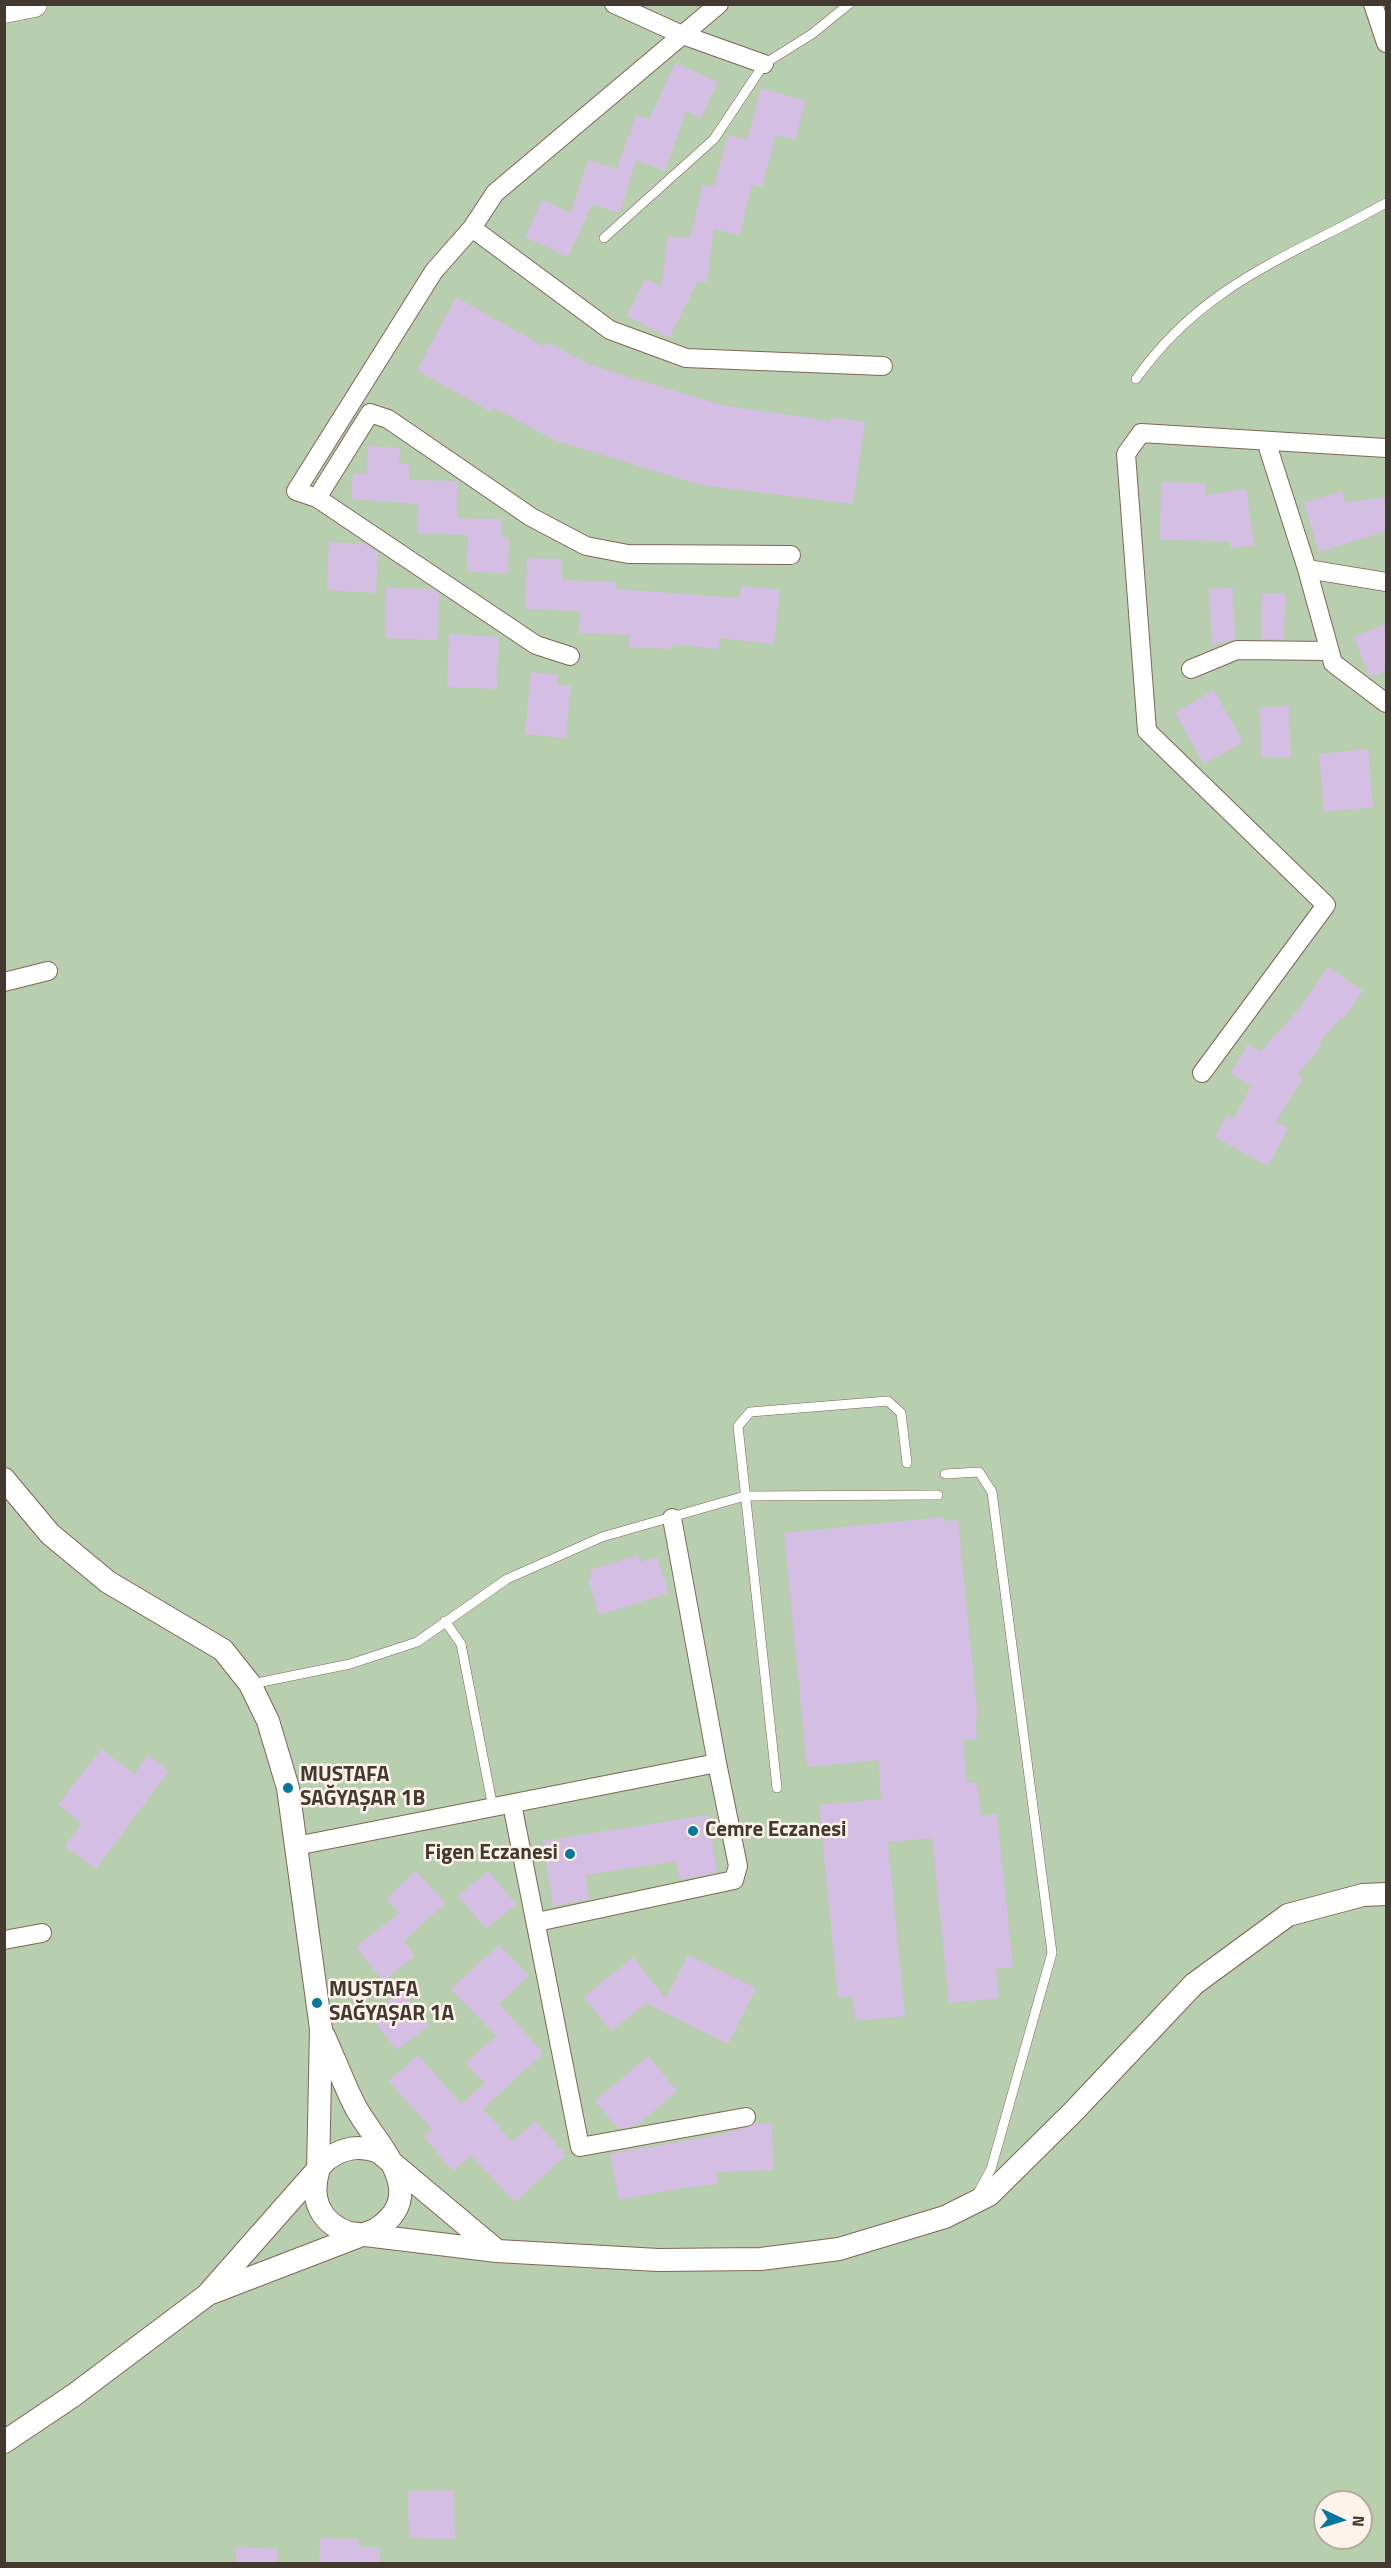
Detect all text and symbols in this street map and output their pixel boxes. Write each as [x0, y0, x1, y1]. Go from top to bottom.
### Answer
place label: MUSTAFA SAĞYAŞAR 1B [300, 1763, 425, 1813]
marker: MUSTAFA SAĞYAŞAR 1B [281, 1781, 295, 1795]
place label: Cemre Eczanesi [705, 1818, 846, 1844]
marker: Cemre Eczanesi [686, 1824, 700, 1838]
place label: Figen Eczanesi [424, 1841, 558, 1867]
marker: Figen Eczanesi [563, 1847, 577, 1861]
place label: MUSTAFA SAĞYAŞAR 1A [329, 1978, 454, 2028]
marker: MUSTAFA SAĞYAŞAR 1A [310, 1996, 324, 2010]
north arrow [1313, 2490, 1373, 2550]
text: N [1347, 2515, 1371, 2527]

